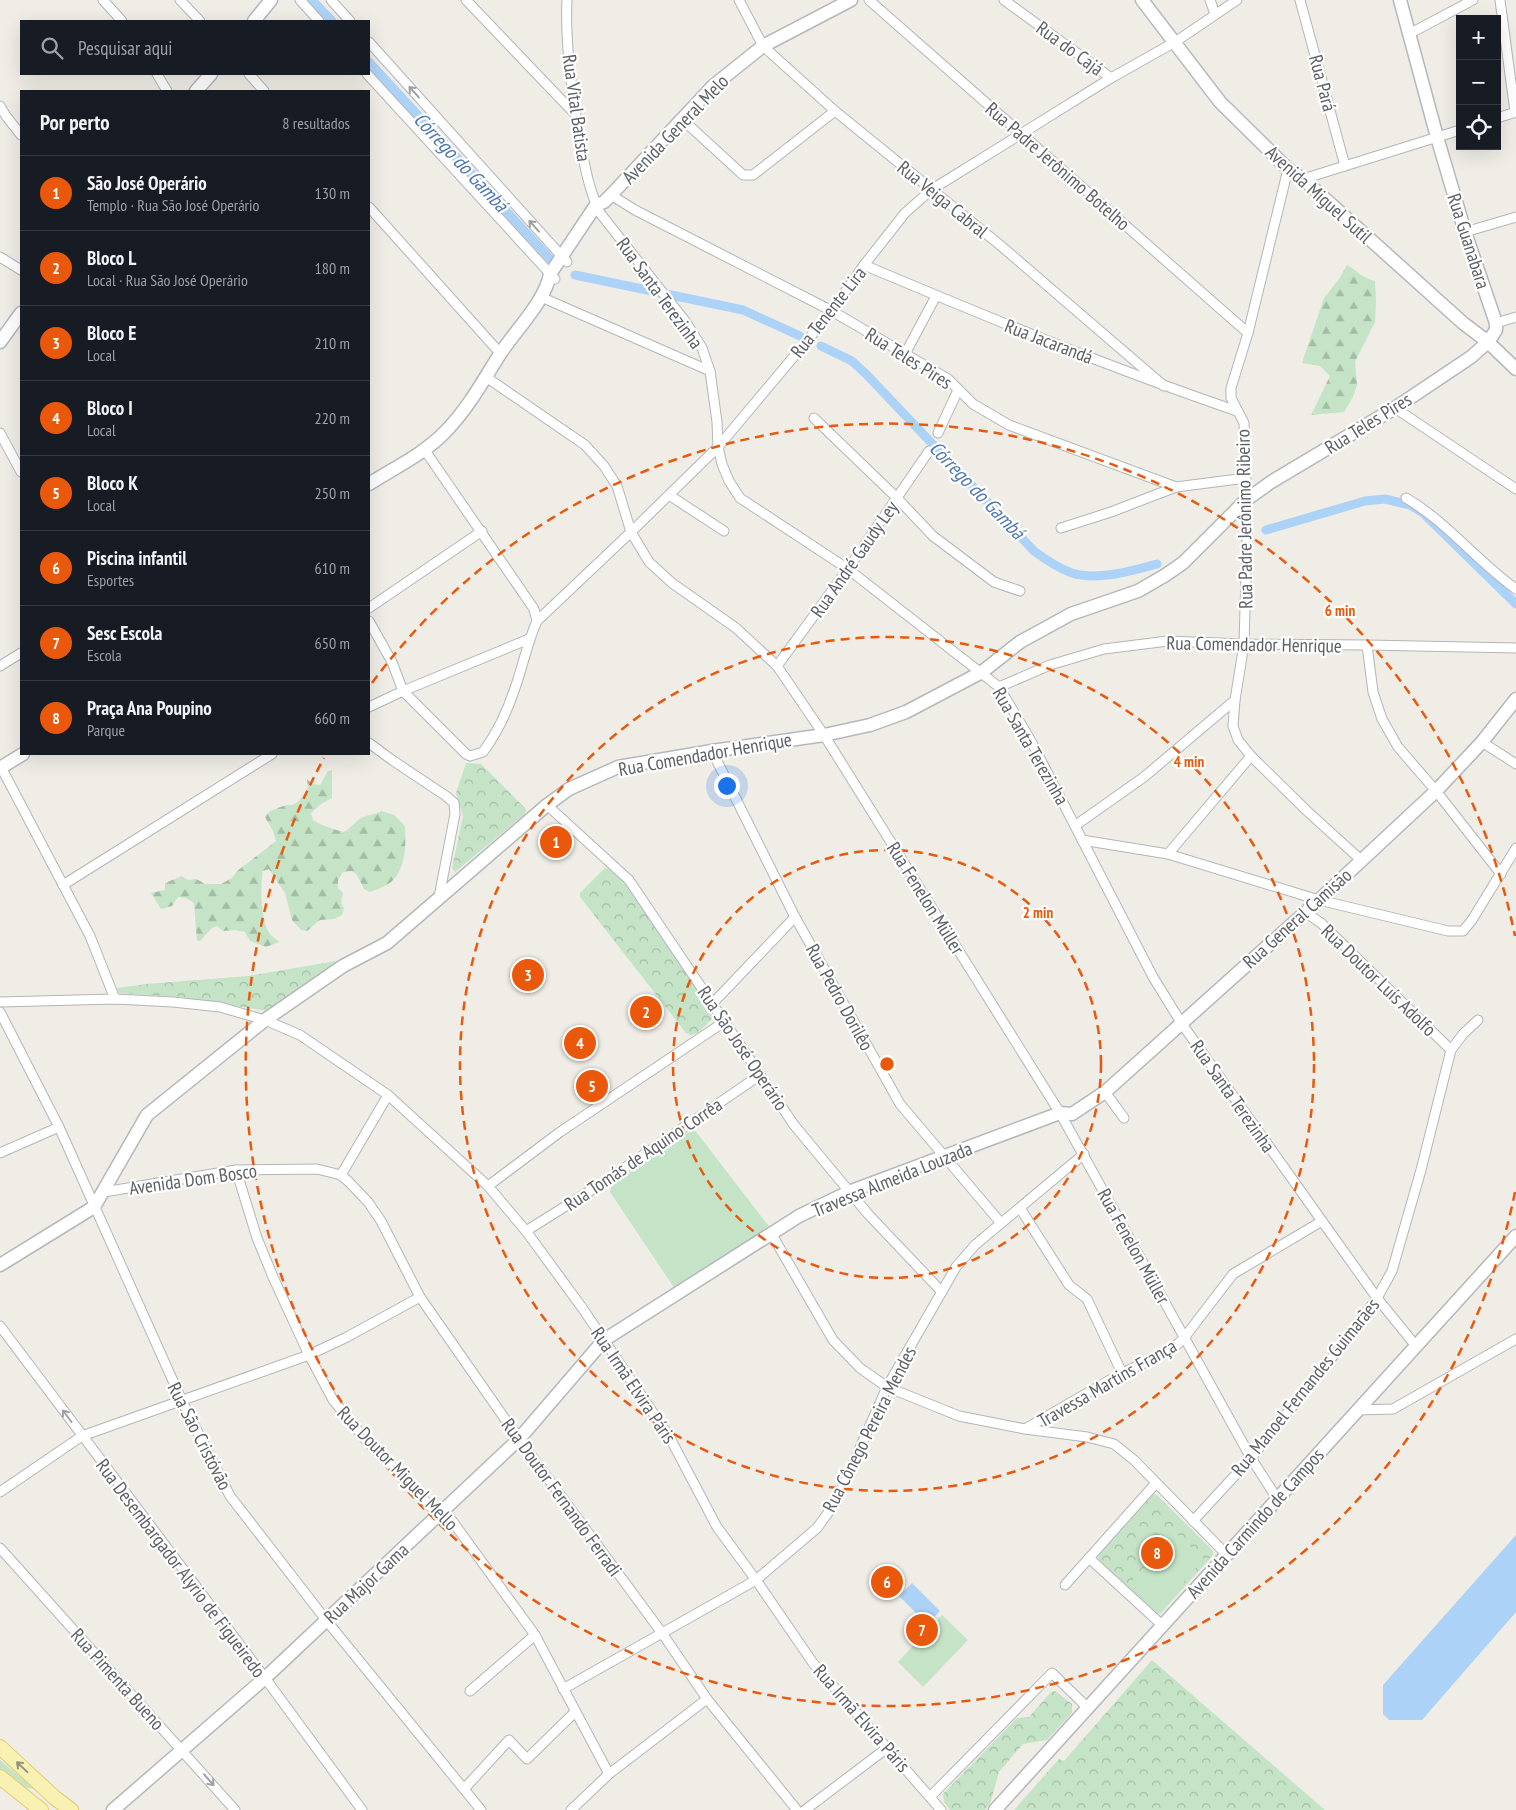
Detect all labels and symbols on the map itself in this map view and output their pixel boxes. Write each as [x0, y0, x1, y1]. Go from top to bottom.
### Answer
street label: Rua do Cajá [1032, 16, 1108, 80]
street label: Rua Pará [1304, 52, 1342, 114]
street label: Rua Vital Batista [558, 53, 596, 163]
street label: Avenida General Melo [617, 69, 733, 189]
one-way arrow [408, 86, 420, 99]
street label: Rua Padre Jerônimo Botelho [981, 97, 1135, 235]
water label: Córrego do Gambá [408, 107, 515, 219]
street label: Avenida Miguel Sutil [1261, 140, 1378, 248]
street label: Rua Veiga Cabral [893, 155, 994, 243]
street label: Rua Guanabara [1442, 190, 1496, 292]
one-way arrow [528, 220, 540, 233]
street label: Rua Santa Terezinha [612, 233, 708, 353]
street label: Rua Tenente Lira [785, 262, 871, 362]
street label: Rua Jacarandá [1002, 313, 1096, 369]
street label: Rua Teles Pires [861, 322, 957, 394]
street label: Rua Teles Pires [1320, 387, 1416, 459]
street label: Rua Padre Jerônimo Ribeiro [1230, 429, 1258, 609]
water label: Córrego do Gambá [924, 435, 1032, 546]
street label: Rua André Gaudy Ley [805, 495, 904, 622]
text: 6 min [1325, 601, 1355, 620]
street label: Rua Comendador Henrique [1166, 630, 1342, 658]
street label: Rua Santa Terezinha [988, 683, 1074, 809]
street label: Rua Comendador Henrique [617, 727, 794, 781]
text: 4 min [1174, 752, 1204, 771]
your location [714, 773, 740, 799]
pin: 1 [540, 823, 572, 861]
street label: Rua Fenelon Müller [882, 837, 971, 959]
street label: Rua General Camisão [1238, 863, 1356, 973]
text: 2 min [1023, 903, 1053, 922]
street label: Rua Doutor Luís Adolfo [1316, 919, 1442, 1041]
street label: Rua Pedro Dorilêo [801, 939, 879, 1055]
pin: 3 [512, 956, 544, 994]
street label: Rua São José Operário [693, 981, 793, 1115]
pin: 2 [630, 993, 662, 1031]
pin: 4 [564, 1024, 596, 1062]
street label: Rua Santa Terezinha [1185, 1035, 1281, 1157]
centre of rings [878, 1055, 896, 1073]
pin: 5 [576, 1067, 608, 1105]
street label: Rua Tomás de Aquino Corrêa [559, 1092, 727, 1216]
street label: Travessa Almeida Louzada [809, 1136, 975, 1222]
street label: Avenida Dom Bosco [128, 1158, 258, 1200]
street label: Rua Fenelon Müller [1092, 1184, 1176, 1309]
street label: Rua Manoel Fernandes Guimarães [1226, 1293, 1384, 1481]
street label: Rua Irmã Elvira Páris [586, 1322, 682, 1448]
street label: Travessa Martins França [1033, 1334, 1181, 1432]
street label: Rua Cônego Pereira Mendes [817, 1342, 921, 1516]
street label: Rua São Cristóvão [163, 1378, 237, 1494]
street label: Rua Doutor Miguel Mello [332, 1401, 464, 1535]
one-way arrow [62, 1409, 72, 1423]
street label: Rua Doutor Fernando Ferradi [497, 1413, 627, 1581]
street label: Avenida Carmindo de Campos [1181, 1443, 1329, 1603]
street label: Rua Desembargador Alyrio de Figueiredo [91, 1454, 271, 1682]
pin: 8 [1141, 1534, 1173, 1572]
street label: Rua Major Gama [319, 1538, 413, 1628]
pin: 6 [871, 1563, 903, 1601]
pin: 7 [906, 1611, 938, 1649]
street label: Rua Pimenta Bueno [66, 1623, 170, 1735]
street label: Rua Irmã Elvira Páris [809, 1659, 915, 1777]
one-way arrow [16, 1761, 29, 1773]
one-way arrow [203, 1773, 214, 1786]

